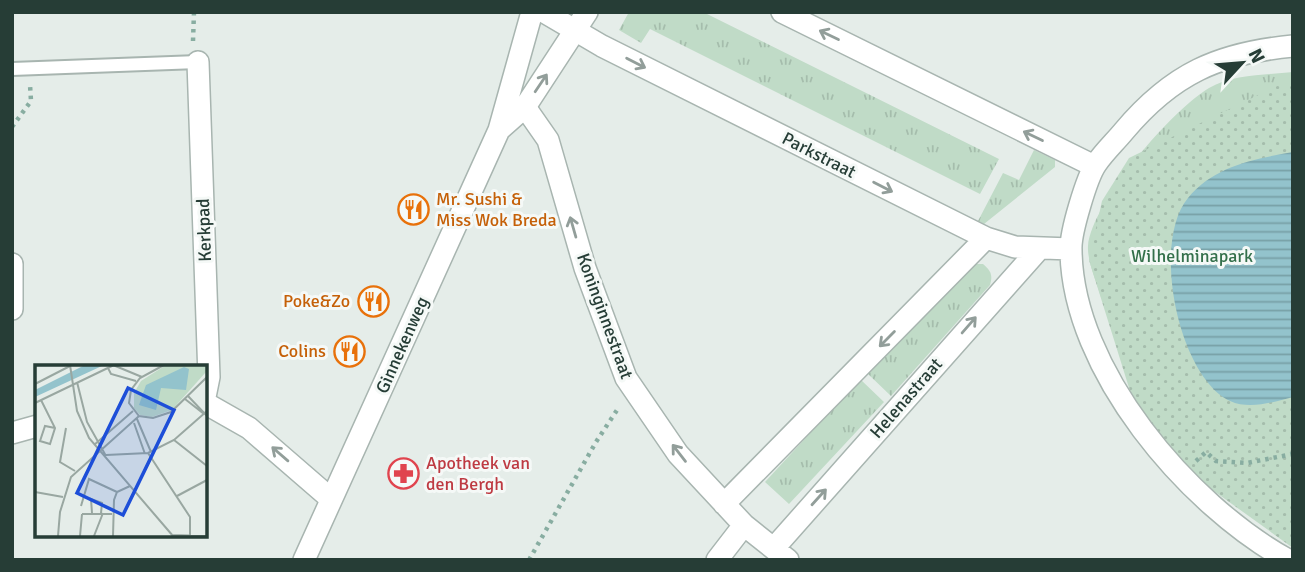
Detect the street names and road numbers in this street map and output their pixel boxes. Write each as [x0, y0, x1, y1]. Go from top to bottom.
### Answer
street label: Parkstraat [779, 127, 859, 183]
street label: Kerkpad [192, 198, 216, 262]
street label: Koninginnestraat [572, 250, 638, 382]
street label: Ginnekenweg [371, 293, 433, 397]
street label: Helenastraat [865, 353, 947, 443]

